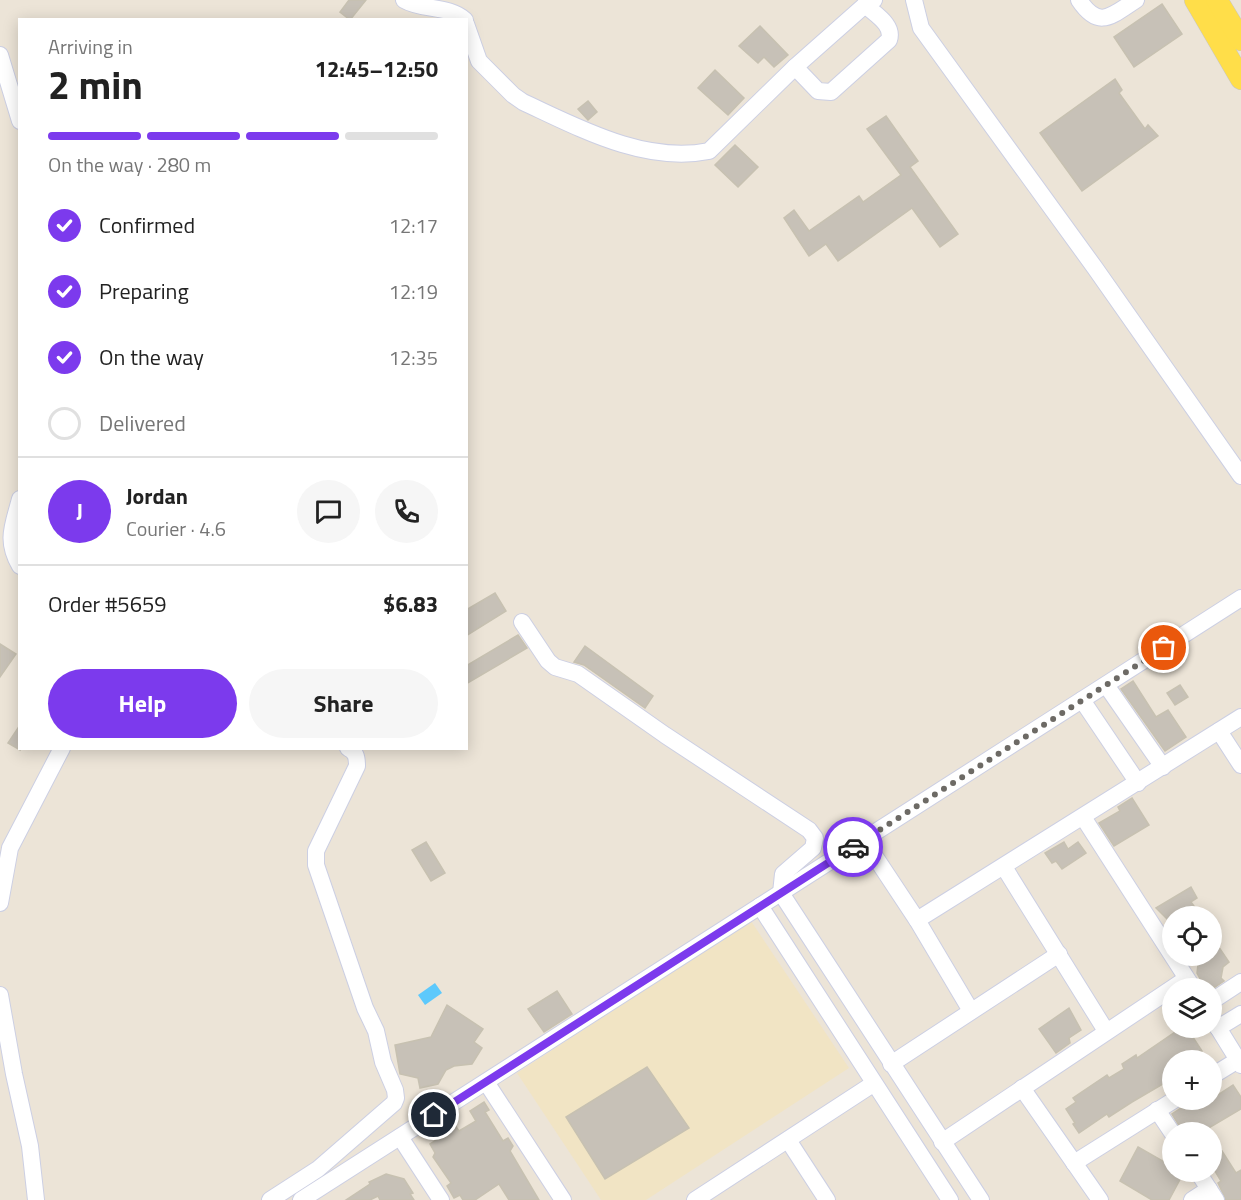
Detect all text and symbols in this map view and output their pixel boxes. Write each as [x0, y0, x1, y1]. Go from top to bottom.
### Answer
text: Arriving in [48, 31, 133, 62]
text: 12:45–12:50 [315, 52, 438, 86]
text: 2 min [48, 55, 143, 114]
text: On the way · 280 m [48, 149, 211, 180]
text: Confirmed [99, 208, 195, 242]
icon: check [48, 209, 81, 242]
text: 12:17 [389, 210, 438, 241]
text: Preparing [99, 274, 189, 308]
icon: check [48, 275, 81, 308]
text: 12:19 [389, 276, 438, 307]
text: On the way [99, 340, 204, 374]
icon: check [48, 341, 81, 374]
text: 12:35 [389, 342, 438, 373]
text: Delivered [99, 406, 186, 440]
text: Jordan [126, 479, 188, 513]
button: chat [297, 480, 360, 543]
button: phone [375, 480, 438, 543]
text: J [76, 494, 83, 528]
text: Courier · 4.6 [126, 513, 226, 544]
text: Order #5659 [48, 587, 167, 621]
text: $6.83 [383, 587, 438, 621]
pin [1138, 622, 1189, 673]
icon: bag [1147, 631, 1180, 664]
button: Help [48, 669, 237, 738]
button: Share [249, 669, 438, 738]
courier [823, 817, 883, 877]
icon: car [837, 831, 870, 864]
map controls [1162, 906, 1222, 1182]
button: locate [1162, 906, 1222, 966]
button: layers [1162, 978, 1222, 1038]
button: + [1162, 1050, 1222, 1110]
pin [408, 1089, 459, 1140]
icon: home [417, 1098, 450, 1131]
button: − [1162, 1122, 1222, 1182]

